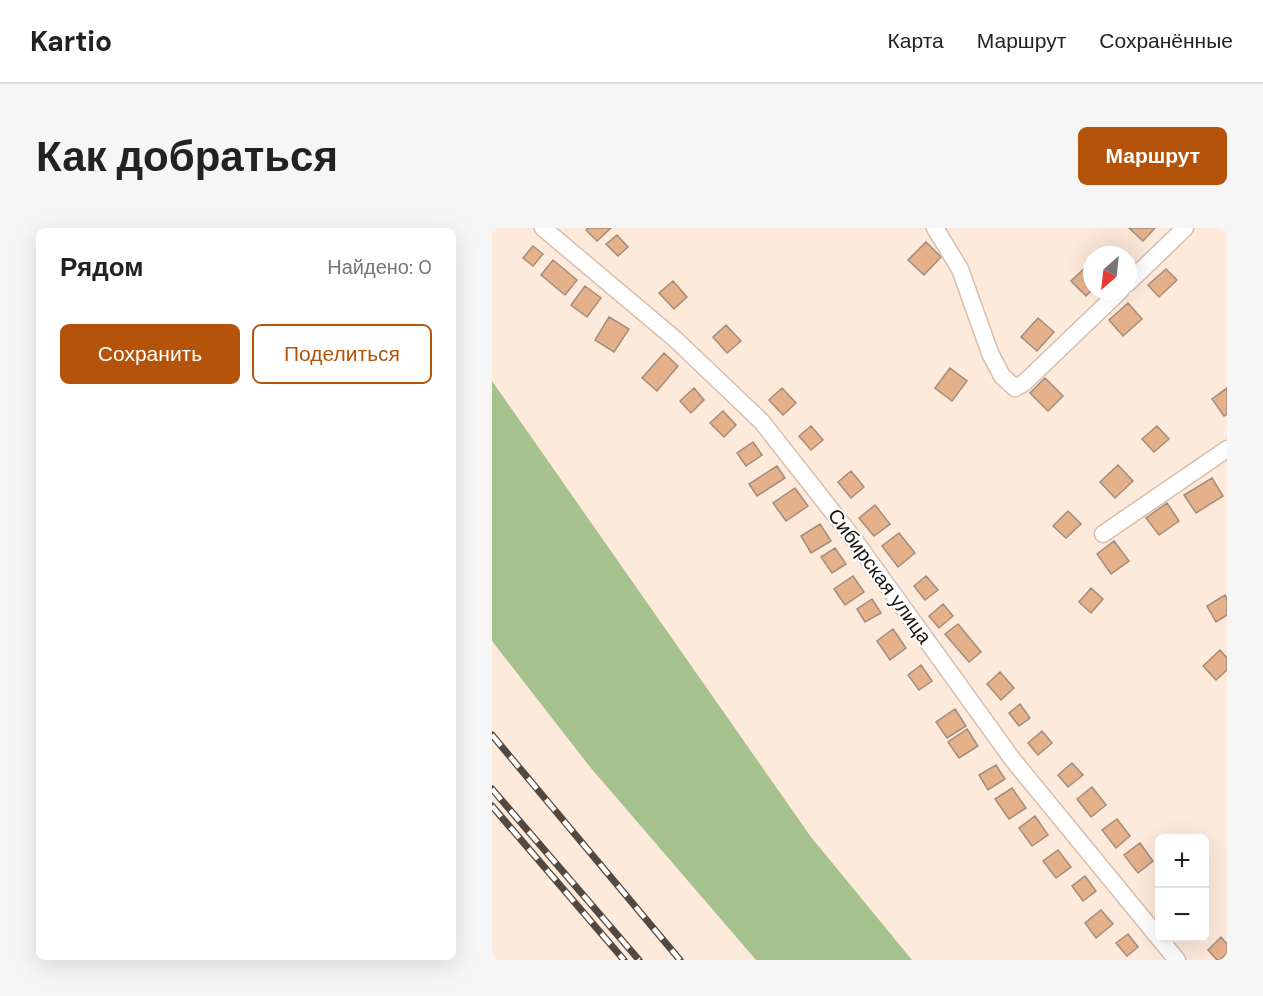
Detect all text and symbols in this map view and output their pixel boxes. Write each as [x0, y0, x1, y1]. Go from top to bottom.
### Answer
text: Kartio [30, 23, 112, 60]
text: Карта [888, 27, 944, 55]
text: Маршрут [977, 27, 1066, 55]
text: Сохранённые [1099, 27, 1233, 55]
button: Маршрут [1078, 127, 1227, 185]
text: Как добраться [36, 129, 338, 184]
north arrow [1083, 246, 1137, 300]
text: Рядом [60, 250, 143, 284]
text: Найдено: 0 [327, 254, 432, 280]
button: Сохранить [60, 324, 240, 384]
button: Поделиться [252, 324, 432, 384]
street label: Сибирская улица [822, 503, 938, 649]
map controls [1155, 834, 1209, 942]
button: + [1155, 834, 1209, 888]
button: − [1155, 888, 1209, 942]

